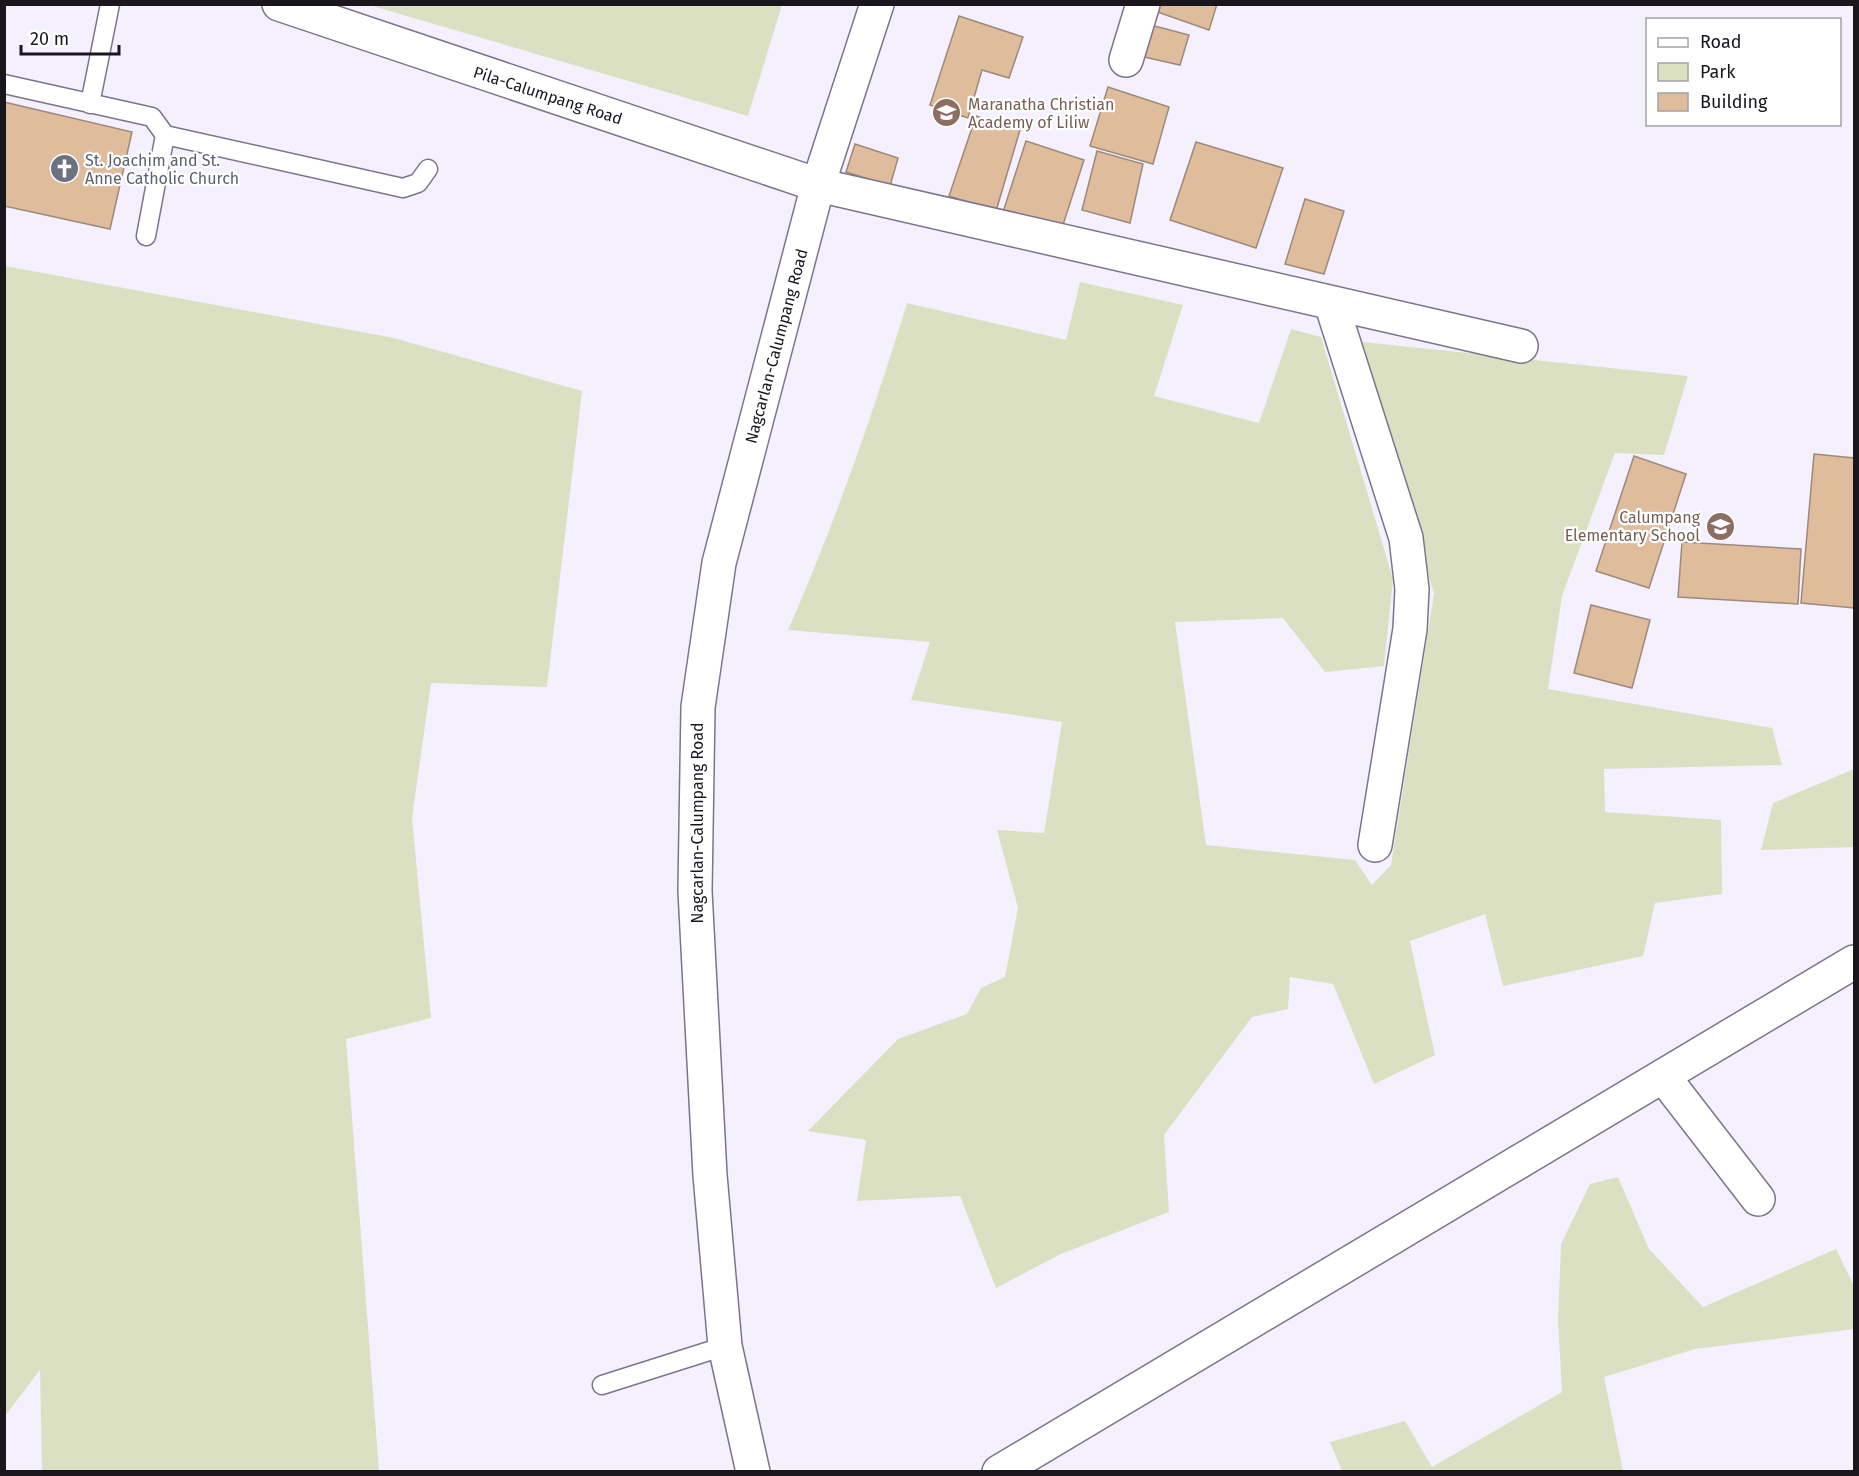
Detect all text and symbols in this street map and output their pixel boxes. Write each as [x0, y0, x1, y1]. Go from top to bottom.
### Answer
scale bar [21, 18, 118, 56]
legend [1646, 18, 1841, 126]
text: 20 m [30, 28, 69, 50]
text: Road [1700, 31, 1742, 53]
text: Park [1700, 61, 1736, 83]
street label: Pila-Calumpang Road [471, 62, 625, 129]
text: Building [1700, 91, 1768, 113]
place label: Maranatha Christian Academy of Liliw [968, 95, 1114, 132]
school or university icon: Maranatha Christian Academy of Liliw [931, 97, 963, 129]
place label: St. Joachim and St. Anne Catholic Church [85, 151, 239, 188]
church icon: St. Joachim and St. Anne Catholic Church [48, 153, 80, 185]
street label: Nagcarlan-Calumpang Road [741, 247, 812, 446]
place label: Calumpang Elementary School [1565, 508, 1701, 545]
school or university icon: Calumpang Elementary School [1705, 510, 1737, 542]
street label: Nagcarlan-Calumpang Road [688, 723, 707, 923]

